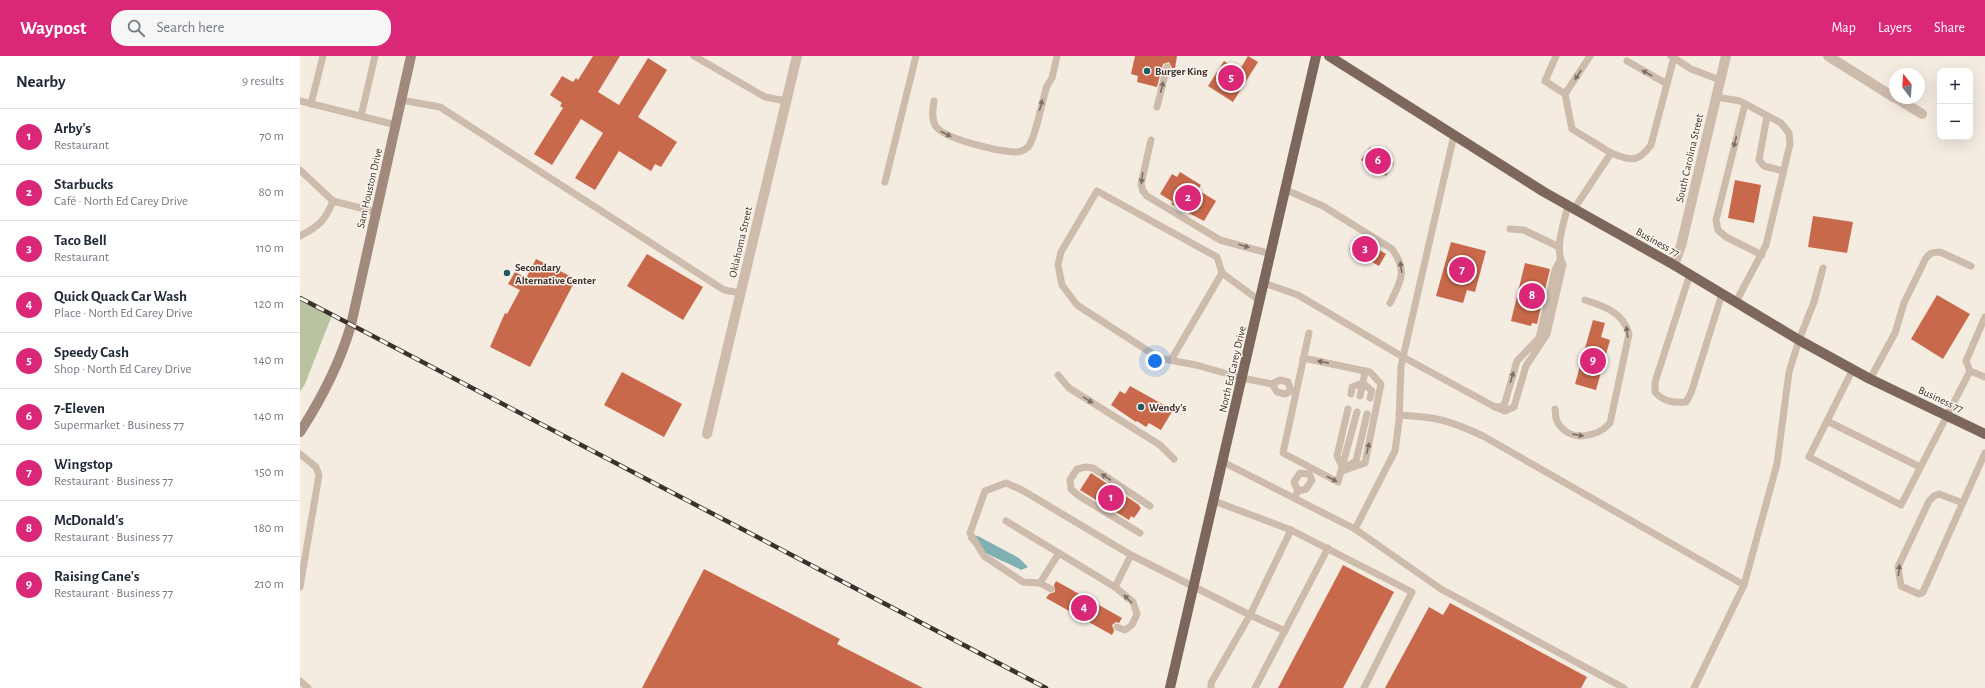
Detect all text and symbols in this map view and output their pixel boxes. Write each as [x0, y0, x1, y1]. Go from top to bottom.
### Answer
search box [111, 10, 391, 46]
icon: search [125, 17, 147, 39]
text: Waypost [20, 19, 87, 38]
text: Search here [157, 20, 224, 35]
text: Map [1831, 21, 1856, 35]
text: Layers [1878, 21, 1912, 35]
text: Share [1934, 21, 1965, 35]
pin: 5 [1218, 63, 1244, 93]
marker: Burger King [1142, 66, 1152, 76]
place label: Burger King [1155, 66, 1208, 77]
north arrow [1889, 68, 1925, 104]
map controls [1937, 68, 1973, 140]
button: + [1937, 68, 1973, 104]
one-way arrow [1574, 69, 1581, 81]
one-way arrow [1641, 69, 1653, 76]
text: Nearby [16, 73, 66, 90]
text: 9 results [242, 75, 284, 88]
one-way arrow [1160, 81, 1166, 93]
one-way arrow [1039, 99, 1045, 111]
button: − [1937, 104, 1973, 140]
street label: South Carolina Street [1674, 112, 1705, 203]
text: Arby's [54, 121, 91, 136]
text: 1 [27, 130, 31, 143]
text: 70 m [259, 130, 284, 143]
one-way arrow [940, 130, 952, 137]
one-way arrow [1732, 135, 1738, 148]
text: Restaurant [54, 139, 109, 152]
pin: 6 [1365, 146, 1391, 176]
street label: Sam Houston Drive [355, 147, 384, 229]
one-way arrow [1139, 172, 1145, 184]
text: Starbucks [54, 177, 113, 192]
pin: 2 [1175, 183, 1201, 213]
text: 2 [26, 186, 32, 199]
text: 80 m [258, 186, 284, 199]
text: Café · North Ed Carey Drive [54, 195, 188, 208]
street label: Oklahoma Street [727, 205, 754, 279]
street label: Business 77 [1634, 226, 1682, 259]
text: Taco Bell [54, 233, 107, 248]
pin: 3 [1352, 234, 1378, 264]
text: 3 [26, 242, 32, 255]
text: 110 m [256, 242, 284, 255]
one-way arrow [1239, 243, 1251, 249]
text: Restaurant [54, 251, 109, 264]
pin: 7 [1449, 255, 1475, 285]
one-way arrow [1398, 261, 1404, 273]
place label: Secondary Alternative Center [515, 262, 596, 286]
marker: Secondary Alternative Center [502, 268, 512, 278]
pin: 8 [1519, 281, 1545, 311]
text: Quick Quack Car Wash [54, 289, 187, 304]
text: 4 [26, 298, 32, 311]
text: 120 m [254, 298, 284, 311]
text: Place · North Ed Carey Drive [54, 307, 193, 320]
street label: North Ed Carey Drive [1217, 325, 1248, 413]
one-way arrow [1624, 325, 1630, 338]
text: Speedy Cash [54, 345, 129, 360]
pin: 9 [1580, 346, 1606, 376]
your location [1145, 351, 1165, 371]
text: 5 [26, 354, 32, 367]
text: 140 m [254, 354, 284, 367]
one-way arrow [1317, 359, 1329, 365]
text: Shop · North Ed Carey Drive [54, 363, 192, 376]
one-way arrow [1509, 371, 1515, 383]
street label: Business 77 [1917, 384, 1965, 415]
one-way arrow [1082, 396, 1094, 403]
text: 7-Eleven [54, 401, 105, 416]
marker: Wendy's [1136, 402, 1146, 412]
place label: Wendy's [1149, 402, 1187, 413]
text: 6 [26, 410, 32, 423]
text: 140 m [254, 410, 284, 423]
text: Supermarket · Business 77 [54, 419, 184, 432]
one-way arrow [1572, 432, 1584, 438]
one-way arrow [1365, 442, 1371, 454]
text: Wingstop [54, 457, 113, 472]
text: 7 [26, 466, 32, 479]
text: 150 m [255, 466, 284, 479]
one-way arrow [1100, 473, 1111, 480]
text: Restaurant · Business 77 [54, 475, 173, 488]
one-way arrow [1326, 476, 1337, 482]
pin: 1 [1098, 483, 1124, 513]
text: McDonald's [54, 513, 124, 528]
text: 8 [26, 522, 32, 535]
text: 180 m [254, 522, 284, 535]
text: Restaurant · Business 77 [54, 531, 173, 544]
one-way arrow [1896, 564, 1902, 577]
text: Raising Cane's [54, 569, 140, 584]
text: 9 [26, 578, 32, 591]
text: 210 m [254, 578, 284, 591]
text: Restaurant · Business 77 [54, 587, 173, 600]
pin: 4 [1071, 593, 1097, 623]
one-way arrow [1124, 595, 1133, 604]

